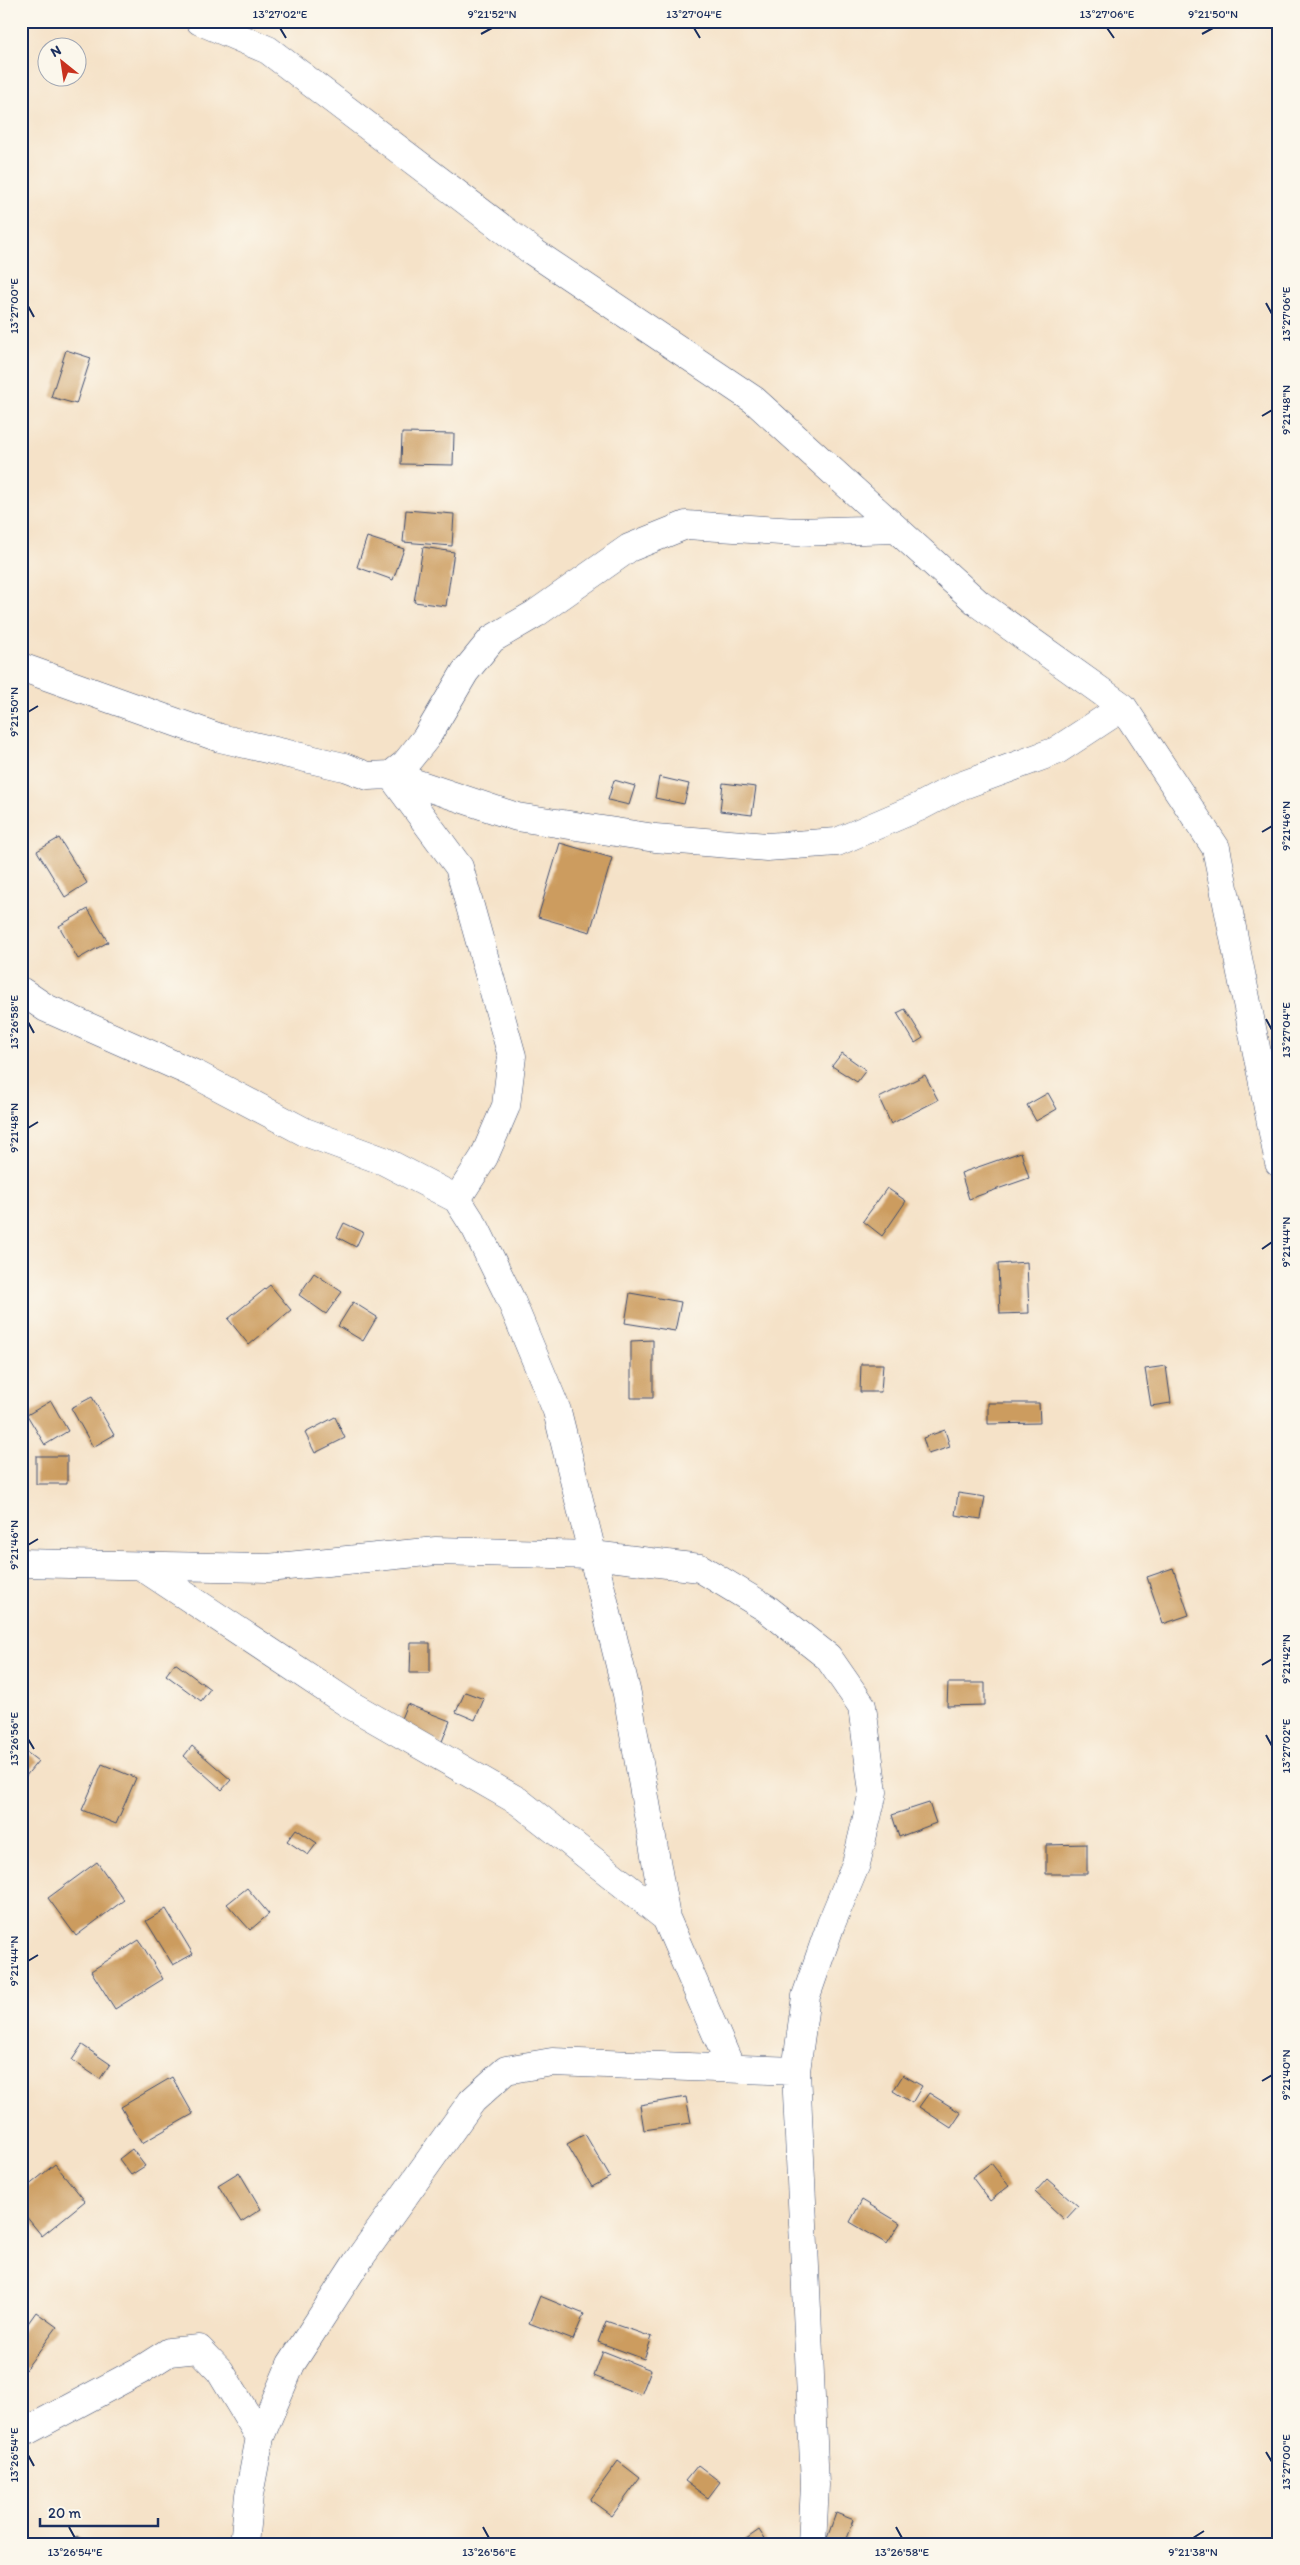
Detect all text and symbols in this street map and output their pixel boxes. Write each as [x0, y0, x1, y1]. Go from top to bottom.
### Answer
text: 13°27'02"E [253, 7, 308, 21]
text: 9°21'52"N [467, 7, 517, 21]
text: 13°27'04"E [666, 7, 722, 21]
text: 13°27'06"E [1080, 7, 1135, 21]
text: 9°21'50"N [1188, 7, 1238, 21]
north arrow [38, 38, 88, 88]
text: N [47, 41, 64, 61]
text: 13°27'00"E [7, 278, 21, 334]
text: 13°27'06"E [1279, 286, 1293, 341]
text: 9°21'48"N [1279, 385, 1293, 435]
text: 9°21'50"N [7, 687, 21, 737]
text: 9°21'46"N [1279, 801, 1293, 851]
text: 13°26'58"E [7, 994, 21, 1049]
text: 13°27'04"E [1279, 1002, 1293, 1058]
text: 9°21'48"N [7, 1103, 21, 1153]
text: 9°21'44"N [1279, 1217, 1293, 1267]
text: 9°21'46"N [7, 1520, 21, 1570]
text: 9°21'42"N [1279, 1634, 1293, 1684]
text: 13°26'56"E [7, 1712, 21, 1766]
text: 13°27'02"E [1279, 1718, 1293, 1773]
text: 9°21'44"N [7, 1936, 21, 1986]
text: 9°21'40"N [1279, 2049, 1293, 2101]
text: 13°26'54"E [7, 2427, 21, 2483]
text: 13°27'00"E [1279, 2434, 1293, 2490]
scale bar [40, 2495, 158, 2527]
text: 20 m [48, 2504, 82, 2522]
text: 13°26'54"E [47, 2545, 103, 2559]
text: 13°26'56"E [462, 2545, 516, 2559]
text: 13°26'58"E [875, 2545, 930, 2559]
text: 9°21'38"N [1168, 2545, 1218, 2559]

